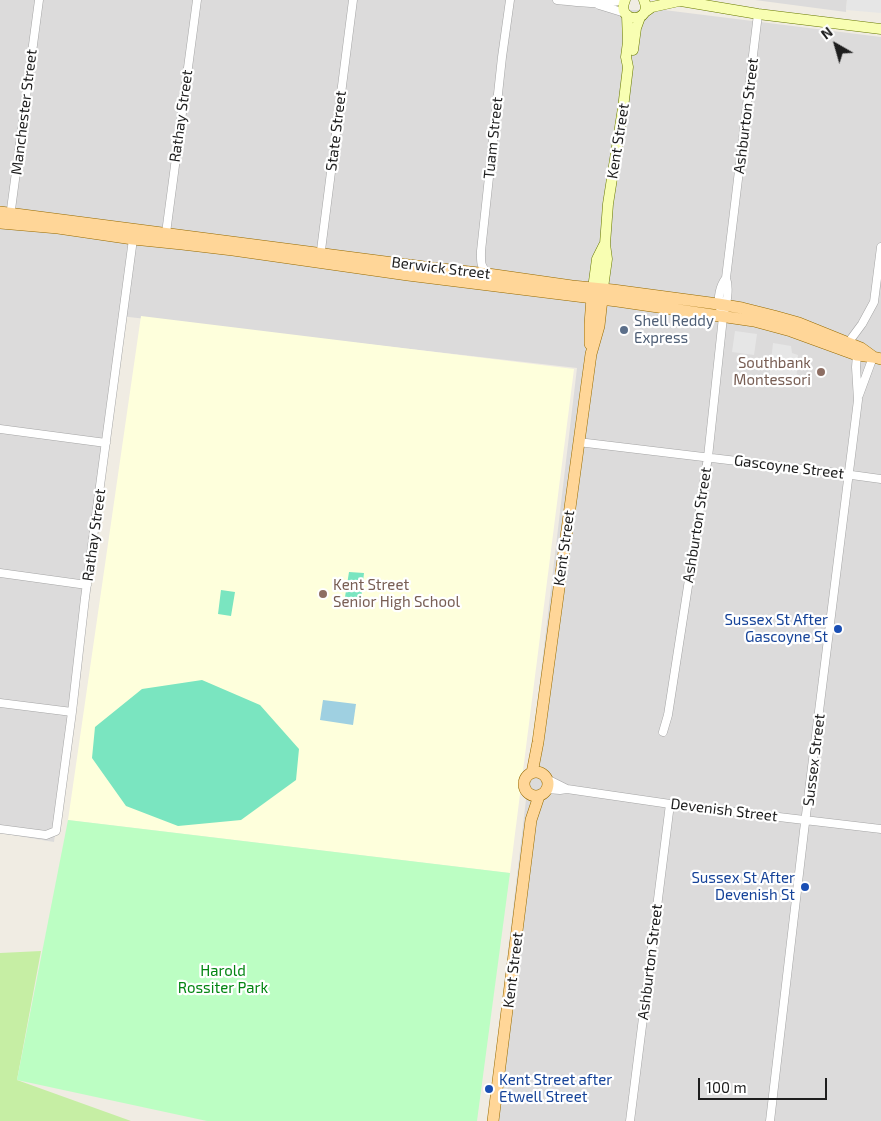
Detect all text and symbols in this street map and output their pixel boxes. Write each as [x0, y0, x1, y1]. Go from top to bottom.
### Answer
north arrow [811, 20, 861, 70]
text: N [817, 23, 836, 43]
street label: Manchester Street [7, 48, 41, 176]
street label: Ashburton Street [730, 57, 762, 175]
street label: Rathay Street [166, 69, 196, 163]
street label: State Street [322, 90, 350, 172]
street label: Tuam Street [480, 96, 506, 180]
street label: Kent Street [603, 102, 633, 180]
street label: Berwick Street [391, 253, 491, 283]
place label: Shell Reddy Express [634, 312, 714, 347]
marker: Shell Reddy Express [618, 324, 630, 336]
place label: Southbank Montessori [733, 354, 811, 389]
marker: Southbank Montessori [815, 366, 827, 378]
street label: Gascoyne Street [733, 451, 845, 483]
street label: Ashburton Street [679, 466, 715, 584]
street label: Rathay Street [79, 488, 109, 582]
street label: Kent Street [550, 509, 578, 587]
place label: Kent Street Senior High School [333, 576, 460, 611]
marker: Kent Street Senior High School [317, 588, 329, 600]
place label: Sussex St After Gascoyne St [724, 611, 828, 646]
marker: Sussex St After Gascoyne St [832, 623, 844, 635]
street label: Sussex Street [799, 713, 829, 807]
street label: Devenish Street [669, 795, 779, 825]
place label: Sussex St After Devenish St [691, 869, 795, 904]
marker: Sussex St After Devenish St [799, 881, 811, 893]
street label: Ashburton Street [634, 903, 666, 1021]
street label: Kent Street [499, 931, 527, 1009]
park label: Harold Rossiter Park [178, 962, 268, 997]
scale bar [701, 1068, 830, 1100]
place label: Kent Street after Etwell Street [499, 1071, 612, 1106]
text: 100 m [706, 1078, 747, 1096]
marker: Kent Street after Etwell Street [483, 1083, 495, 1095]

